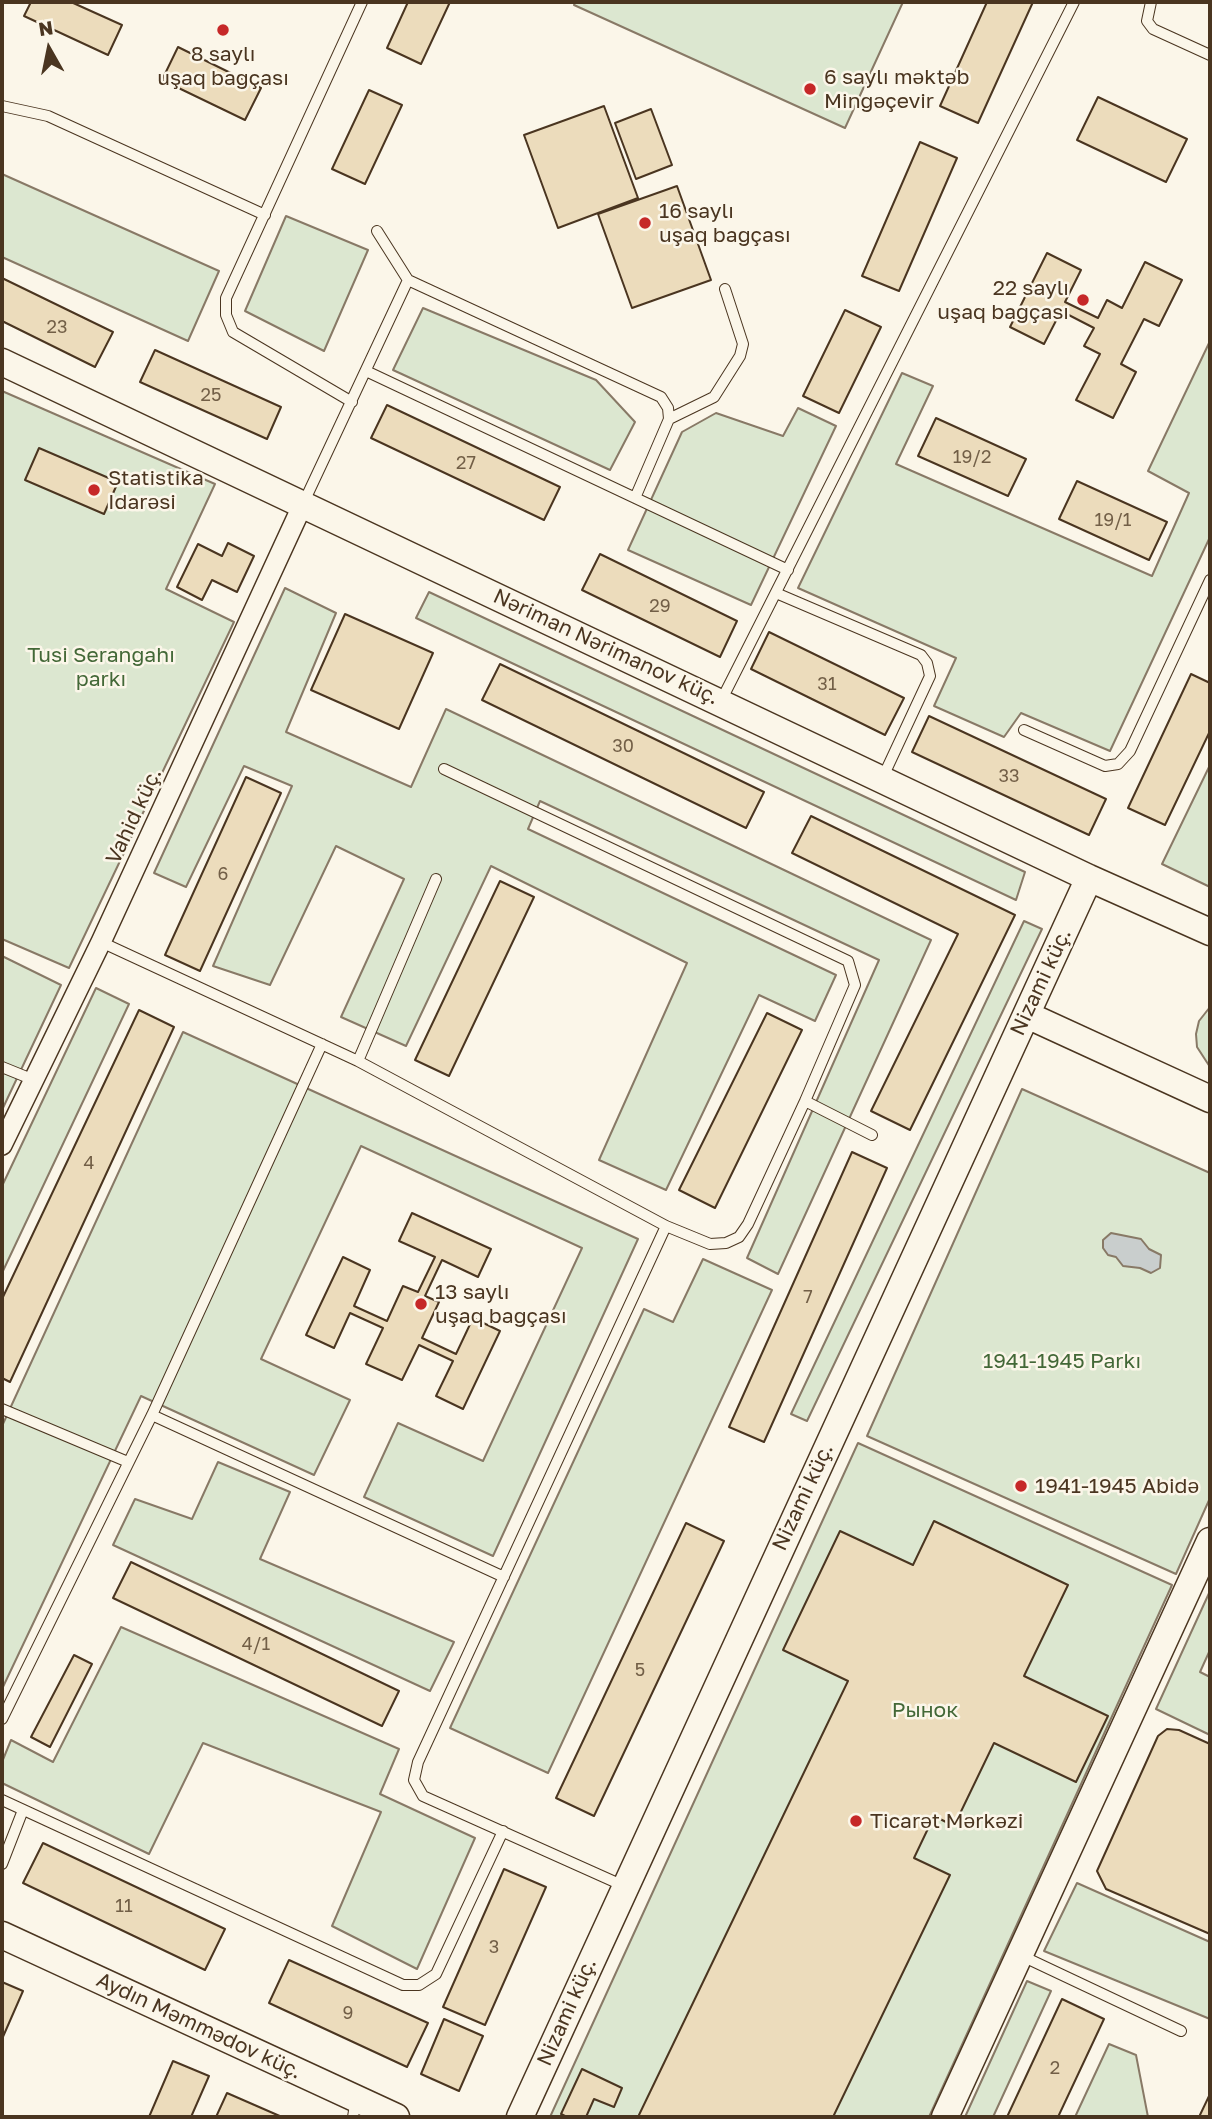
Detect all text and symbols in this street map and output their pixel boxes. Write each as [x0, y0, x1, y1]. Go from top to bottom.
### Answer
north arrow [14, 14, 84, 84]
text: N [37, 15, 55, 40]
marker: 8 saylı uşaq bağçası [215, 22, 231, 38]
place label: 8 saylı uşaq bağçası [157, 41, 289, 91]
place label: 6 saylı məktəb Mingəçevir [824, 64, 969, 114]
marker: 6 saylı məktəb Mingəçevir [802, 81, 818, 97]
place label: 16 saylı uşaq bağçası [659, 198, 791, 248]
marker: 16 saylı uşaq bağçası [637, 215, 653, 231]
place label: 22 saylı uşaq bağçası [937, 275, 1069, 325]
marker: 22 saylı uşaq bağçası [1075, 292, 1091, 308]
house number: 23 [47, 316, 67, 338]
house number: 25 [201, 384, 221, 406]
house number: 19/2 [953, 446, 991, 468]
house number: 27 [456, 452, 476, 474]
place label: Statistika Idarəsi [108, 465, 204, 515]
marker: Statistika Idarəsi [86, 482, 102, 498]
house number: 19/1 [1095, 509, 1131, 531]
street label: Nəriman Nərimanov küç. [489, 584, 723, 710]
house number: 29 [649, 595, 671, 617]
park label: Tusi Serangahı parkı [27, 642, 175, 692]
house number: 31 [817, 673, 837, 695]
house number: 30 [612, 735, 634, 757]
street label: Vahid küç. [101, 764, 167, 868]
house number: 33 [998, 765, 1020, 787]
house number: 6 [218, 863, 228, 885]
street label: Nizami küç. [1005, 924, 1077, 1040]
house number: 4 [84, 1152, 94, 1174]
place label: 13 saylı uşaq bağçası [435, 1279, 567, 1329]
house number: 7 [803, 1286, 813, 1308]
marker: 13 saylı uşaq bağçası [413, 1296, 429, 1312]
park label: 1941-1945 Parkı [983, 1348, 1141, 1374]
street label: Nizami küç. [767, 1439, 839, 1555]
place label: 1941-1945 Abidə [1035, 1473, 1199, 1499]
marker: 1941-1945 Abidə [1013, 1478, 1029, 1494]
house number: 4/1 [242, 1633, 270, 1655]
house number: 5 [635, 1659, 645, 1681]
park label: Рынок [892, 1697, 958, 1723]
place label: Ticarət Mərkəzi [870, 1808, 1023, 1834]
marker: Ticarət Mərkəzi [848, 1813, 864, 1829]
house number: 11 [115, 1895, 133, 1917]
house number: 3 [489, 1936, 499, 1958]
street label: Nizami küç. [532, 1954, 602, 2070]
street label: Aydın Məmmədov küç. [92, 1967, 306, 2085]
house number: 9 [343, 2002, 353, 2024]
house number: 2 [1050, 2057, 1060, 2079]

